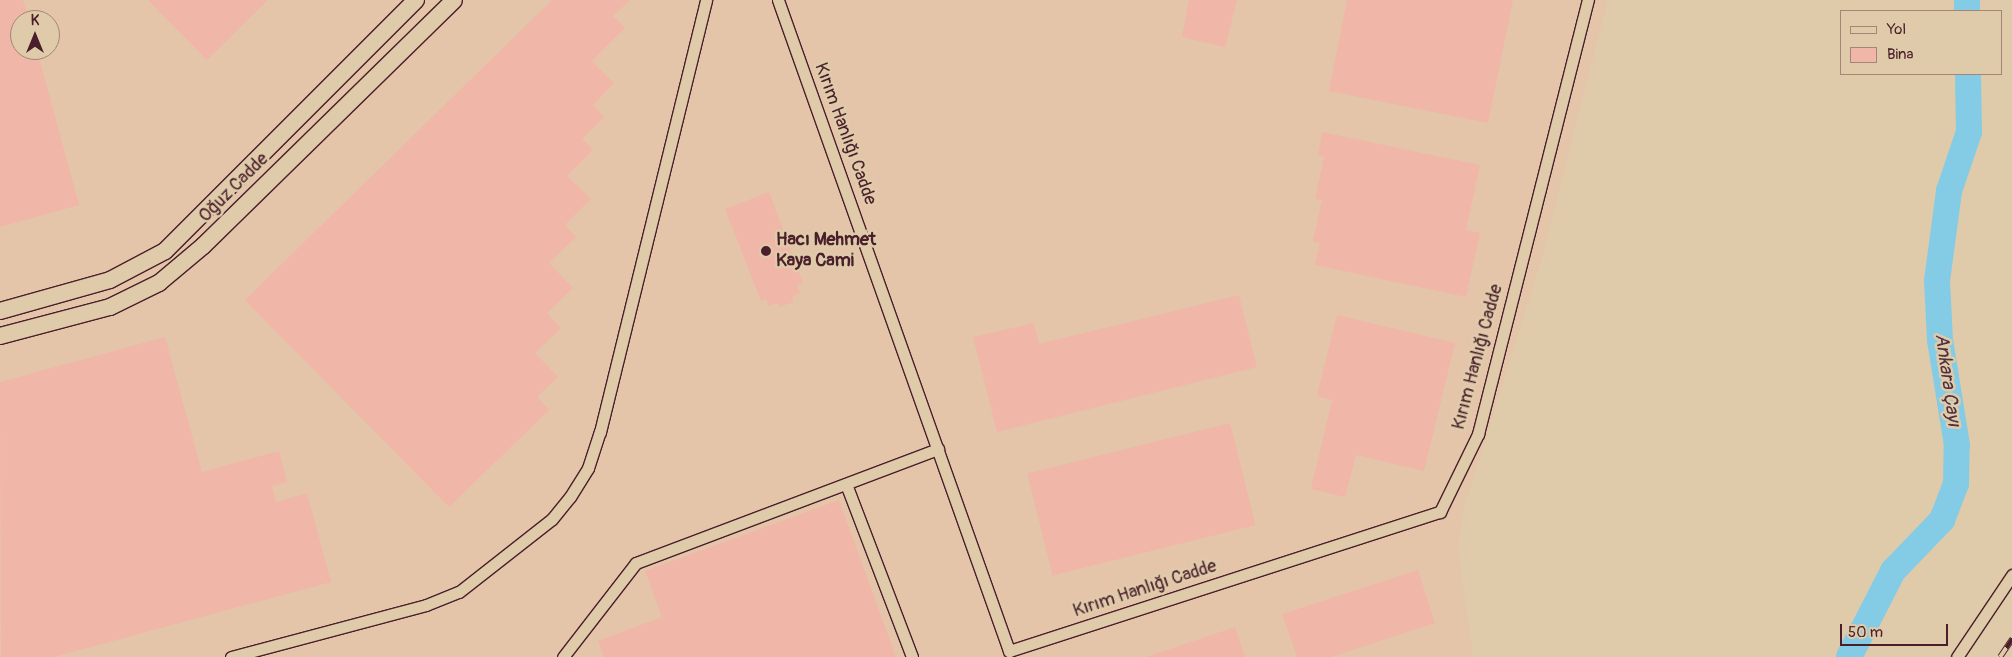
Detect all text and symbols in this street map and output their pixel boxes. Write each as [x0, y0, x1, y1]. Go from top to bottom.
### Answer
north arrow [10, 10, 60, 60]
legend [1840, 10, 2002, 75]
text: K [31, 12, 39, 29]
text: Yol [1887, 20, 1906, 39]
text: Bina [1887, 45, 1913, 64]
street label: Kırım Hanlığı Cadde [809, 60, 881, 208]
street label: Oğuz Cadde [195, 149, 273, 227]
place label: Hacı Mehmet Kaya Cami [776, 230, 876, 272]
marker: Hacı Mehmet Kaya Cami [760, 245, 772, 257]
street label: Kırım Hanlığı Cadde [1448, 282, 1508, 432]
water label: Ankara Çayı [1929, 332, 1965, 428]
street label: Kırım Hanlığı Cadde [1070, 556, 1220, 622]
scale bar [1842, 614, 1950, 646]
text: 50 m [1848, 623, 1883, 642]

